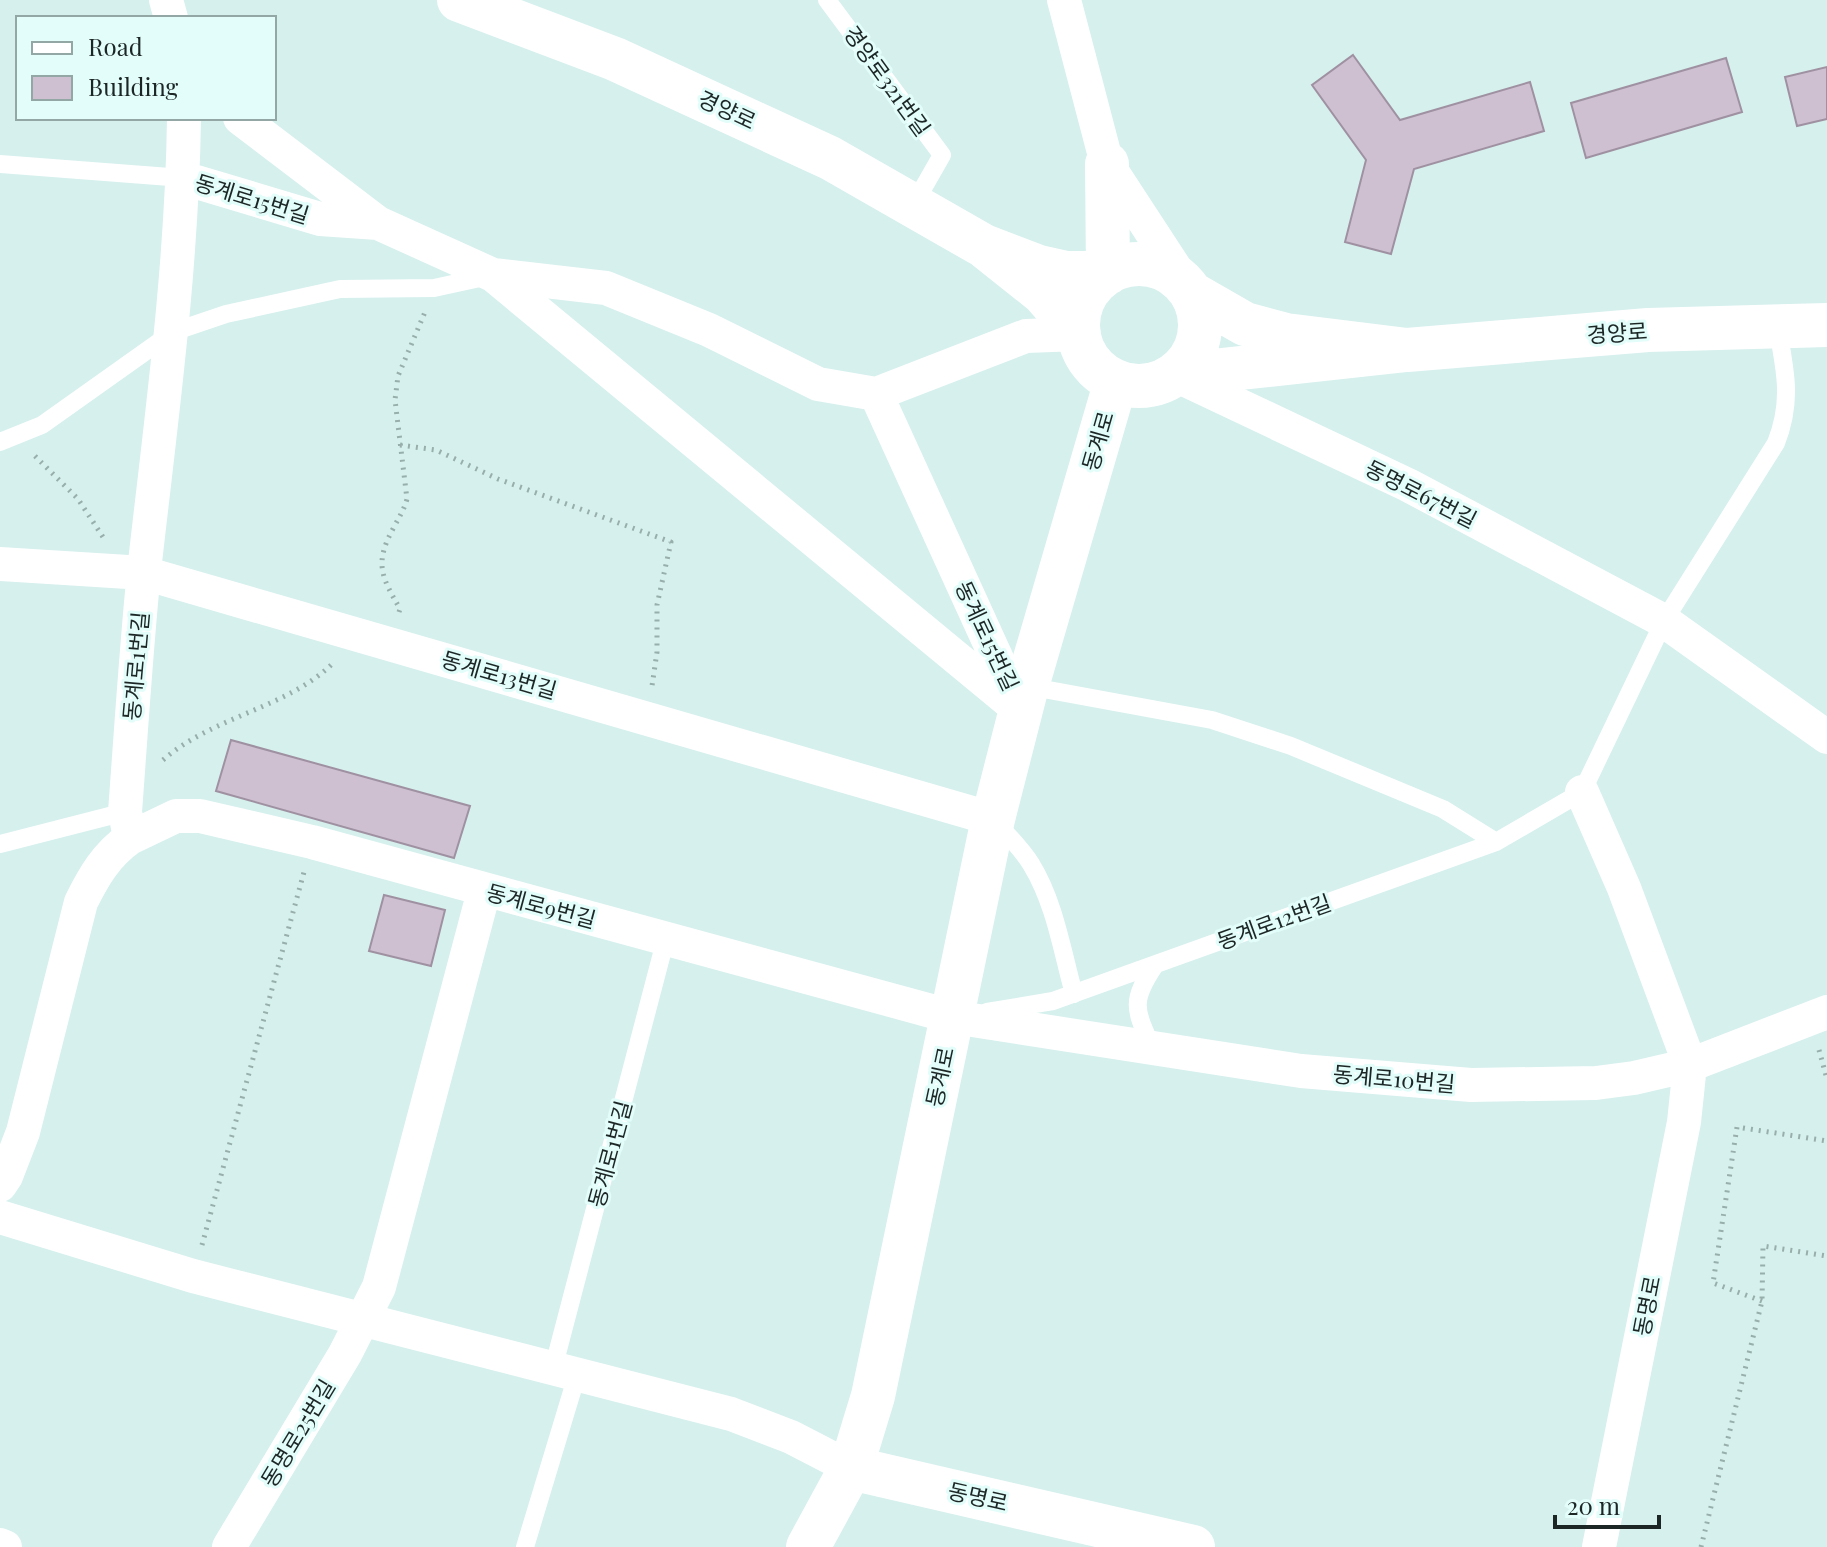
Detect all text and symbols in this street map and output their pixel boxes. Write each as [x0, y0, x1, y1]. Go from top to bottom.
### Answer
legend [16, 16, 276, 120]
street label: 경양로321번길 [838, 19, 938, 142]
text: Road [88, 30, 143, 62]
text: Building [88, 70, 179, 102]
street label: 경양로 [694, 83, 761, 136]
street label: 동계로15번길 [191, 166, 313, 230]
street label: 경양로 [1586, 315, 1648, 349]
street label: 동계로 [1074, 407, 1120, 474]
street label: 동명로67번길 [1361, 452, 1482, 534]
street label: 동계로15번길 [949, 576, 1026, 695]
street label: 동계로1번길 [115, 610, 155, 722]
street label: 동계로13번길 [438, 643, 561, 705]
street label: 동계로9번길 [483, 876, 599, 934]
street label: 동계로12번길 [1212, 886, 1335, 956]
street label: 동계로 [918, 1044, 960, 1110]
street label: 동계로10번길 [1332, 1058, 1456, 1098]
street label: 동계로1번길 [580, 1097, 638, 1210]
street label: 동명로 [1625, 1273, 1667, 1338]
street label: 동명로25번길 [253, 1373, 341, 1492]
street label: 동명로 [945, 1475, 1011, 1517]
scale bar [1555, 1479, 1659, 1529]
text: 20 m [1567, 1489, 1620, 1521]

